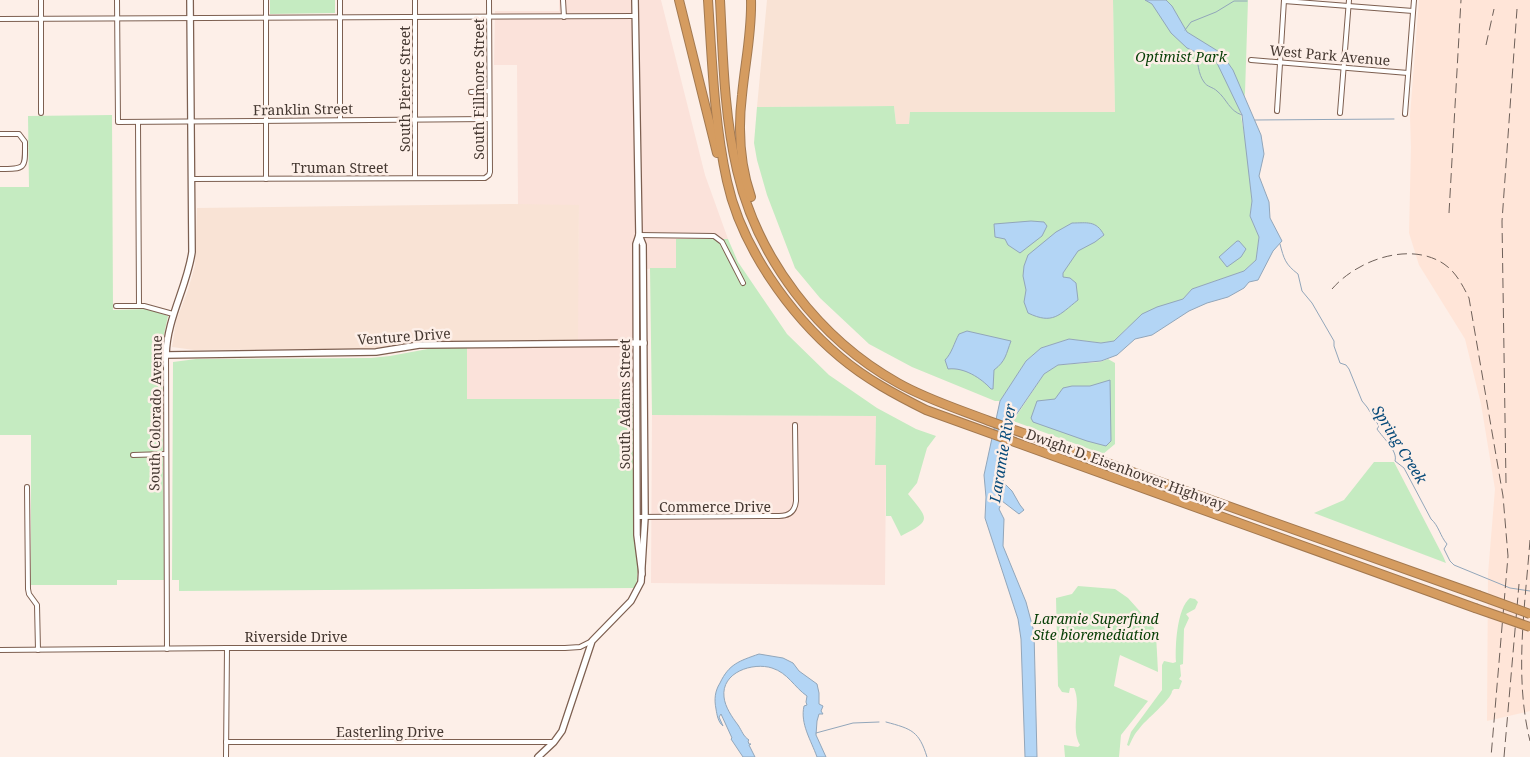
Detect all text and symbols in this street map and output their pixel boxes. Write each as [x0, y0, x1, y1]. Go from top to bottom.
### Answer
street label: South Fillmore Street [469, 18, 488, 160]
street label: South Pierce Street [395, 26, 414, 152]
street label: West Park Avenue [1269, 40, 1391, 70]
park label: Optimist Park [1135, 47, 1228, 66]
street label: Franklin Street [253, 99, 353, 119]
street label: Truman Street [292, 158, 389, 177]
street label: Venture Drive [357, 323, 451, 349]
street label: South Colorado Avenue [144, 335, 166, 491]
street label: South Adams Street [615, 339, 634, 469]
water label: Laramie River [984, 401, 1020, 505]
water label: Spring Creek [1368, 401, 1432, 487]
street label: Dwight D. Eisenhower Highway [1024, 424, 1229, 514]
street label: Commerce Drive [659, 497, 771, 516]
park label: Laramie Superfund Site bioremediation [1032, 609, 1160, 644]
street label: Riverside Drive [244, 627, 348, 646]
street label: Easterling Drive [336, 722, 444, 741]

